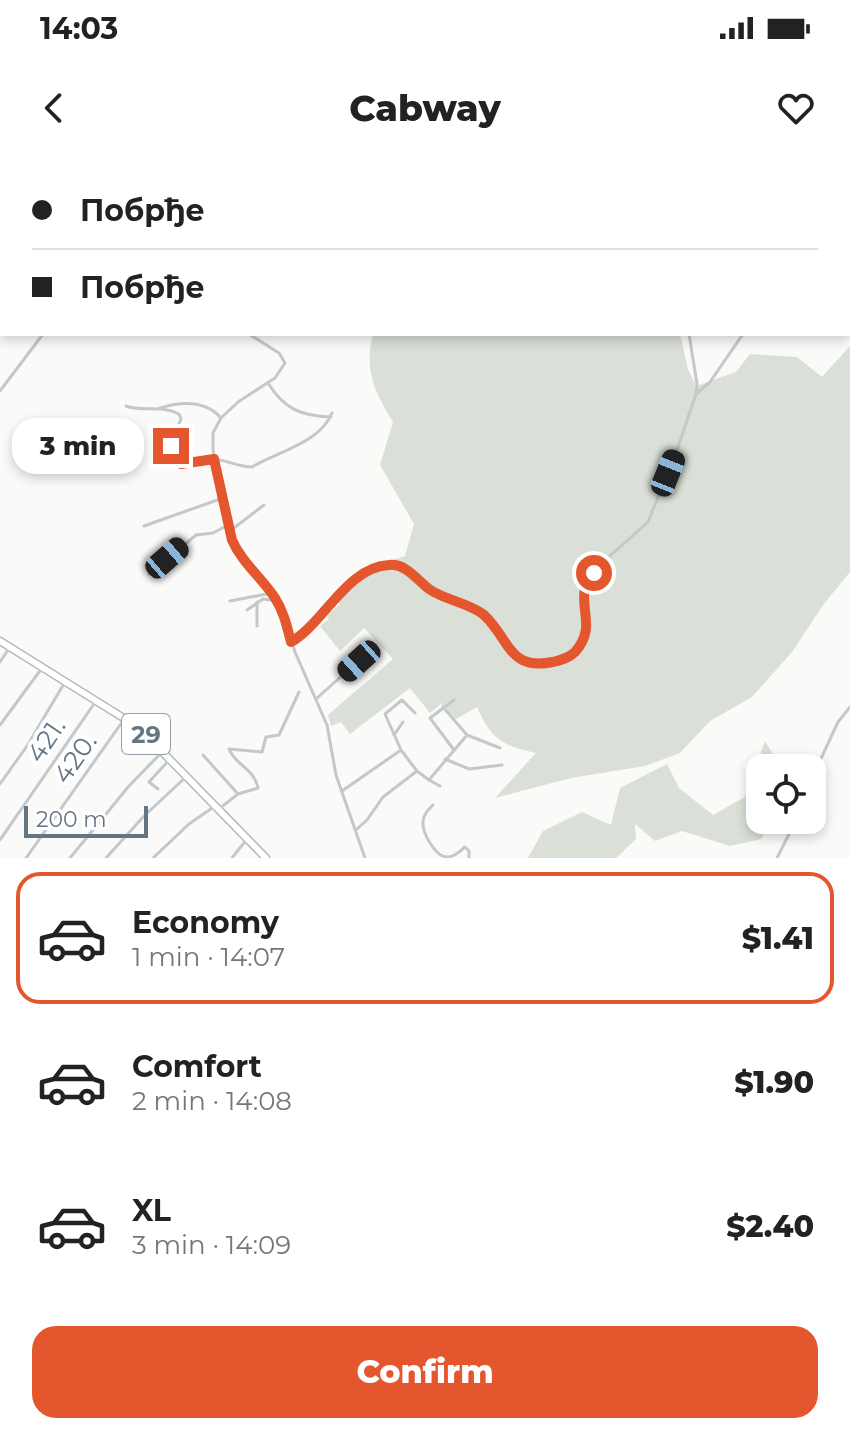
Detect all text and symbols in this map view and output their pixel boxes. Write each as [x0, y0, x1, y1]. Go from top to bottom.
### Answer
text: 14:03 [40, 10, 118, 47]
icon: back [32, 86, 76, 130]
text: Cabway [349, 86, 501, 130]
icon: heart [774, 86, 818, 130]
text: Побрђе [80, 192, 205, 229]
text: Побрђе [80, 269, 205, 306]
callout: 3 min [11, 418, 143, 474]
route end [153, 428, 189, 464]
text: 3 min [40, 430, 116, 462]
car [648, 446, 688, 500]
car [141, 533, 193, 583]
route start [576, 555, 612, 591]
car [333, 636, 385, 686]
street label: 421. [20, 712, 72, 768]
road number: 29 [122, 714, 170, 754]
street label: 420. [46, 727, 104, 789]
map controls [746, 754, 826, 834]
button: locate [746, 754, 826, 834]
scale bar [24, 802, 148, 838]
text: 200 m [36, 806, 107, 833]
icon: car [36, 902, 108, 974]
text: Economy [132, 904, 279, 941]
text: $1.41 [742, 920, 814, 957]
text: 1 min · 14:07 [132, 941, 285, 973]
icon: car [36, 1046, 108, 1118]
text: Comfort [132, 1048, 262, 1085]
text: $1.90 [734, 1064, 814, 1101]
text: 2 min · 14:08 [132, 1085, 292, 1117]
icon: car [36, 1190, 108, 1262]
text: XL [132, 1192, 171, 1229]
text: $2.40 [726, 1208, 814, 1245]
text: 3 min · 14:09 [132, 1229, 291, 1261]
button: Confirm [32, 1326, 818, 1418]

